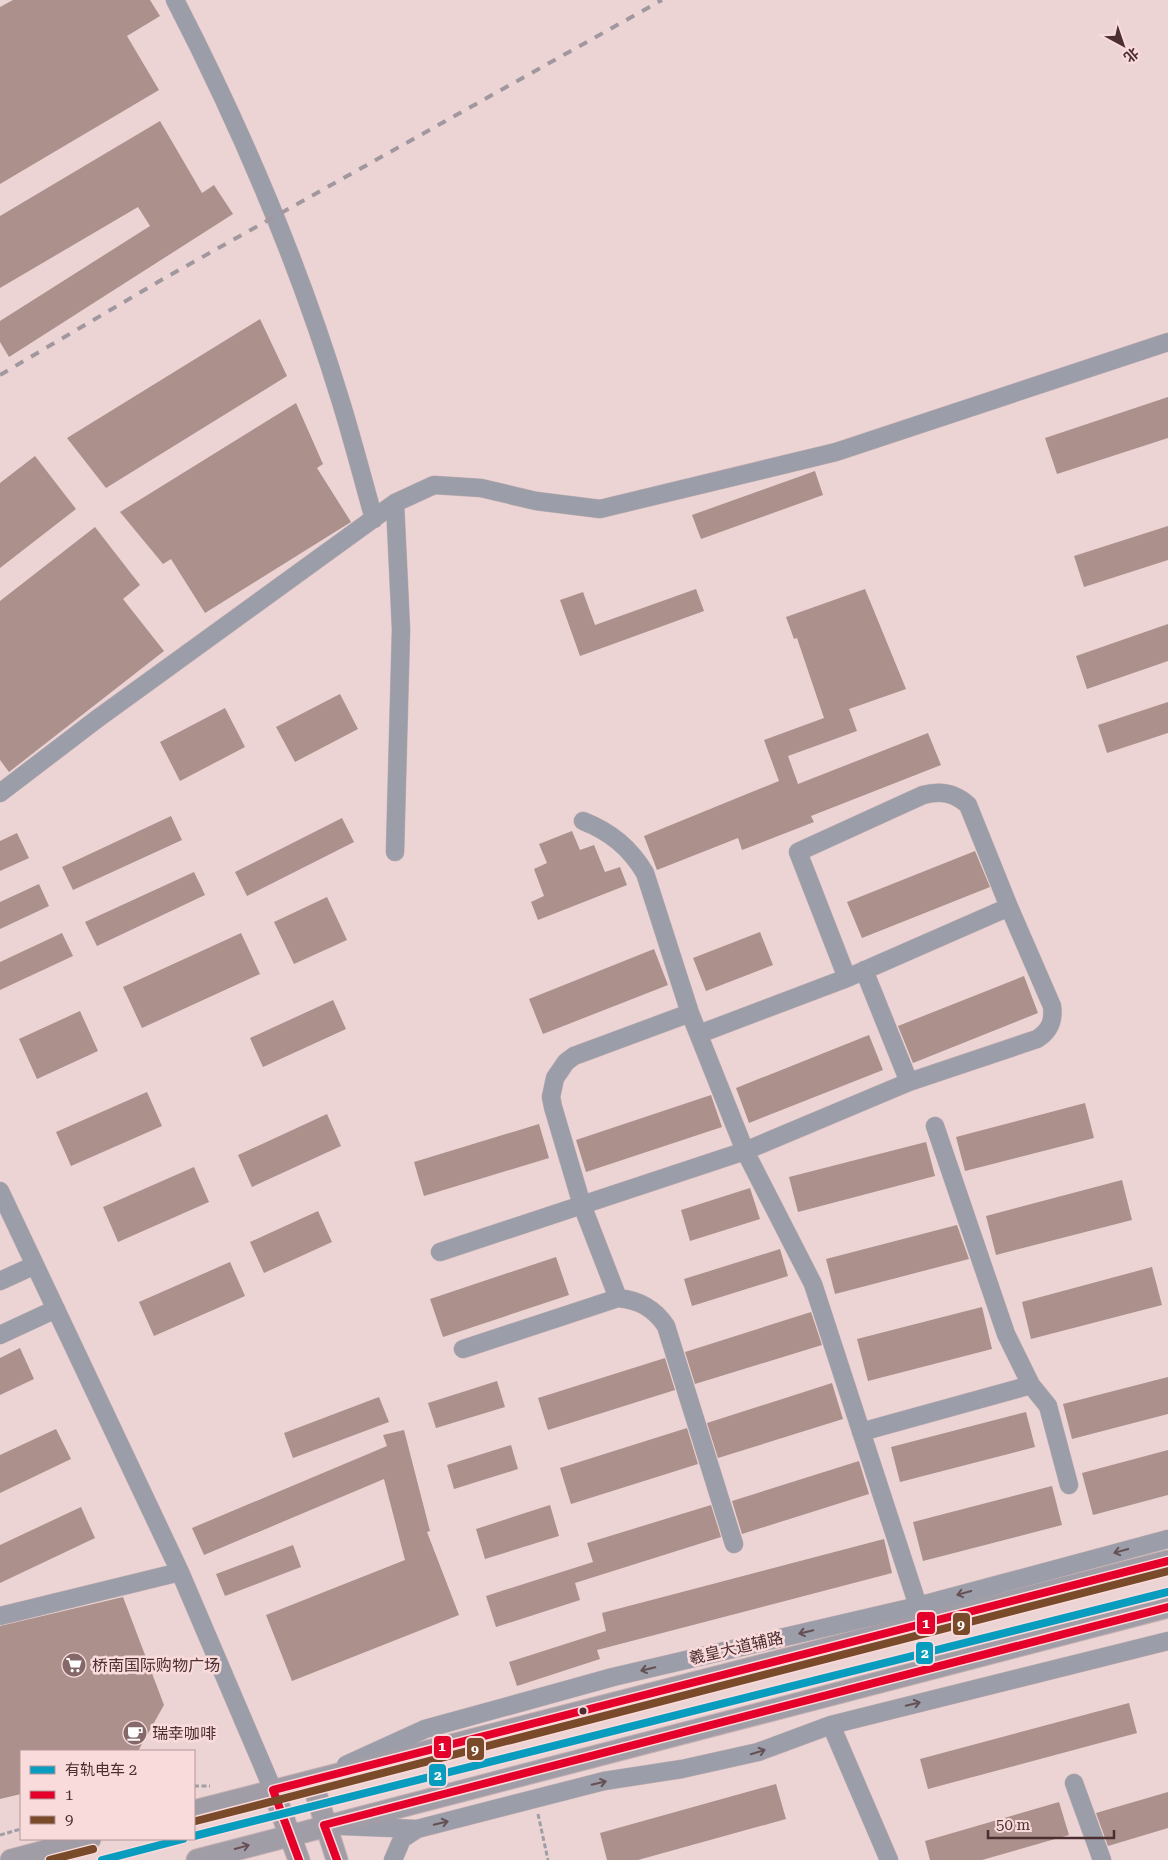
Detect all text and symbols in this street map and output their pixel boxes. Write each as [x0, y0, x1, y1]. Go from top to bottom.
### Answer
north arrow [1098, 20, 1148, 70]
text: 北 [1121, 44, 1142, 66]
one-way arrow [1113, 1547, 1129, 1556]
one-way arrow [956, 1589, 972, 1598]
line badge: 1 [916, 1611, 936, 1635]
line badge: 9 [952, 1612, 971, 1636]
text: 1 [922, 1615, 930, 1631]
text: 9 [957, 1616, 965, 1632]
street label: 羲皇大道辅路 [687, 1628, 785, 1668]
one-way arrow [799, 1628, 815, 1637]
line badge: 2 [915, 1641, 934, 1665]
text: 2 [921, 1645, 929, 1661]
supermarket icon: 桥南国际购物广场 [61, 1652, 87, 1678]
place label: 桥南国际购物广场 [92, 1656, 220, 1675]
one-way arrow [640, 1665, 656, 1674]
one-way arrow [905, 1699, 921, 1709]
unlabelled marker [578, 1706, 588, 1716]
cafe icon: 瑞幸咖啡 [122, 1720, 148, 1746]
place label: 瑞幸咖啡 [152, 1724, 216, 1743]
line badge: 1 [433, 1735, 452, 1759]
line badge: 9 [466, 1737, 485, 1761]
text: 1 [438, 1738, 446, 1754]
text: 9 [471, 1741, 479, 1757]
one-way arrow [750, 1746, 766, 1756]
legend [20, 1750, 195, 1840]
text: 有轨电车 2 [65, 1761, 137, 1779]
line badge: 2 [428, 1763, 447, 1787]
text: 2 [434, 1767, 442, 1783]
one-way arrow [590, 1778, 606, 1787]
text: 1 [65, 1786, 73, 1804]
scale bar [988, 1808, 1114, 1840]
text: 9 [65, 1811, 73, 1829]
text: 50 m [996, 1816, 1031, 1834]
one-way arrow [433, 1818, 449, 1827]
one-way arrow [234, 1842, 250, 1852]

